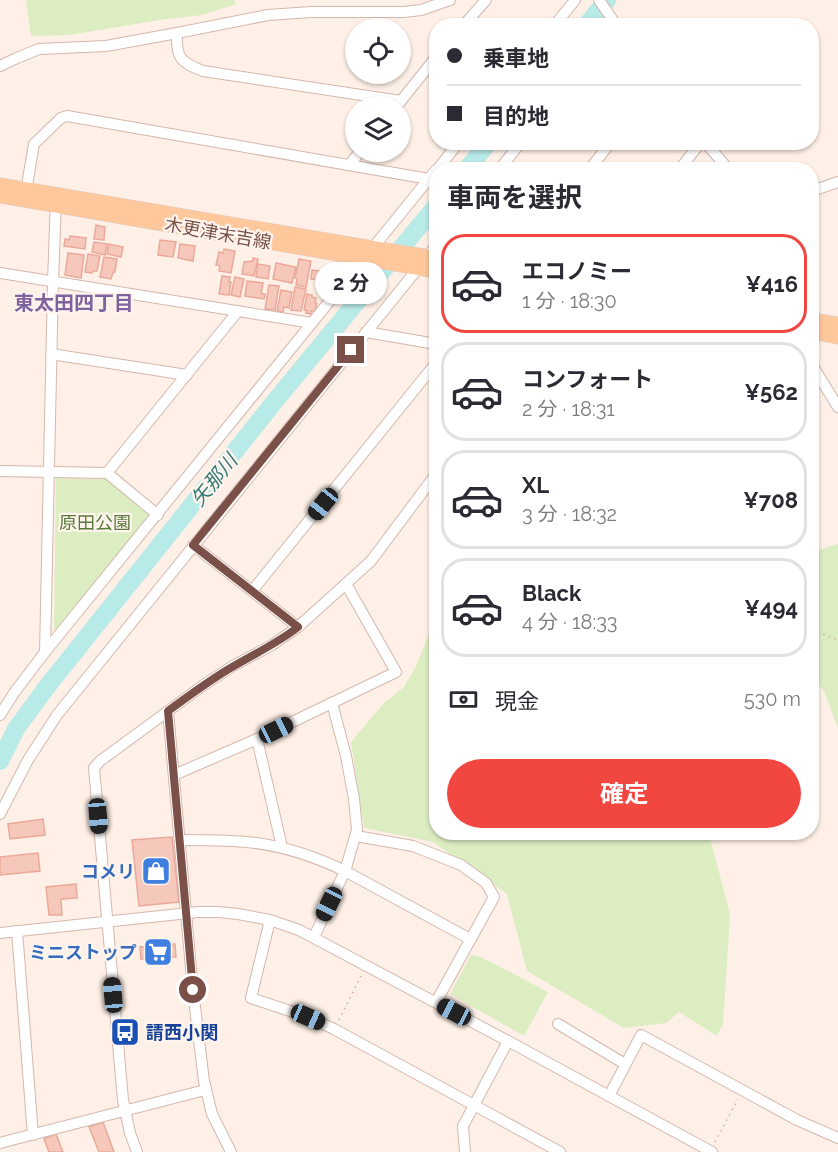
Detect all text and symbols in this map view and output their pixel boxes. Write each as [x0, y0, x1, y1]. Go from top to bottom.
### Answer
map controls [345, 18, 411, 162]
button: locate [345, 18, 411, 84]
text: 乗車地 [483, 45, 549, 71]
button: layers [345, 96, 411, 162]
text: 目的地 [483, 103, 549, 129]
text: 車両を選択 [447, 182, 582, 213]
street label: 木更津末吉線 [163, 213, 273, 253]
icon: car [450, 257, 504, 311]
text: エコノミー [522, 258, 632, 284]
callout: 2 分 [315, 263, 387, 305]
text: 2 分 [333, 271, 369, 295]
text: ¥416 [746, 271, 798, 297]
text: 1 分 · 18:30 [522, 289, 617, 313]
district label: 東太田四丁目 [14, 291, 134, 315]
route end [337, 336, 364, 363]
icon: car [450, 365, 504, 419]
text: コンフォート [522, 366, 653, 392]
text: ¥562 [744, 379, 798, 405]
text: 2 分 · 18:31 [522, 397, 615, 421]
water label: 矢那川 [186, 448, 243, 511]
text: XL [522, 472, 549, 498]
icon: car [450, 473, 504, 527]
car [305, 484, 341, 524]
text: ¥708 [743, 487, 798, 513]
text: 3 分 · 18:32 [522, 502, 617, 526]
park label: 原田公園 [59, 512, 131, 533]
text: Black [522, 580, 581, 606]
icon: car [450, 581, 504, 635]
text: ¥494 [744, 595, 798, 621]
text: 4 分 · 18:33 [522, 610, 618, 634]
icon: cash [447, 683, 480, 716]
text: 530 m [744, 687, 801, 711]
text: 現金 [495, 688, 539, 714]
car [256, 714, 296, 746]
button: 確定 [447, 759, 801, 828]
car [87, 797, 109, 835]
shop icon: コメリ [140, 855, 172, 887]
place label: コメリ [81, 861, 135, 882]
car [313, 884, 345, 924]
supermarket icon: ミニストップ [142, 936, 174, 968]
place label: ミニストップ [29, 942, 137, 963]
car [102, 976, 124, 1014]
route start [179, 976, 206, 1003]
car [434, 996, 474, 1028]
car [288, 1001, 328, 1033]
bus stop icon: 請西小関 [109, 1016, 141, 1048]
place label: 請西小関 [146, 1022, 218, 1043]

